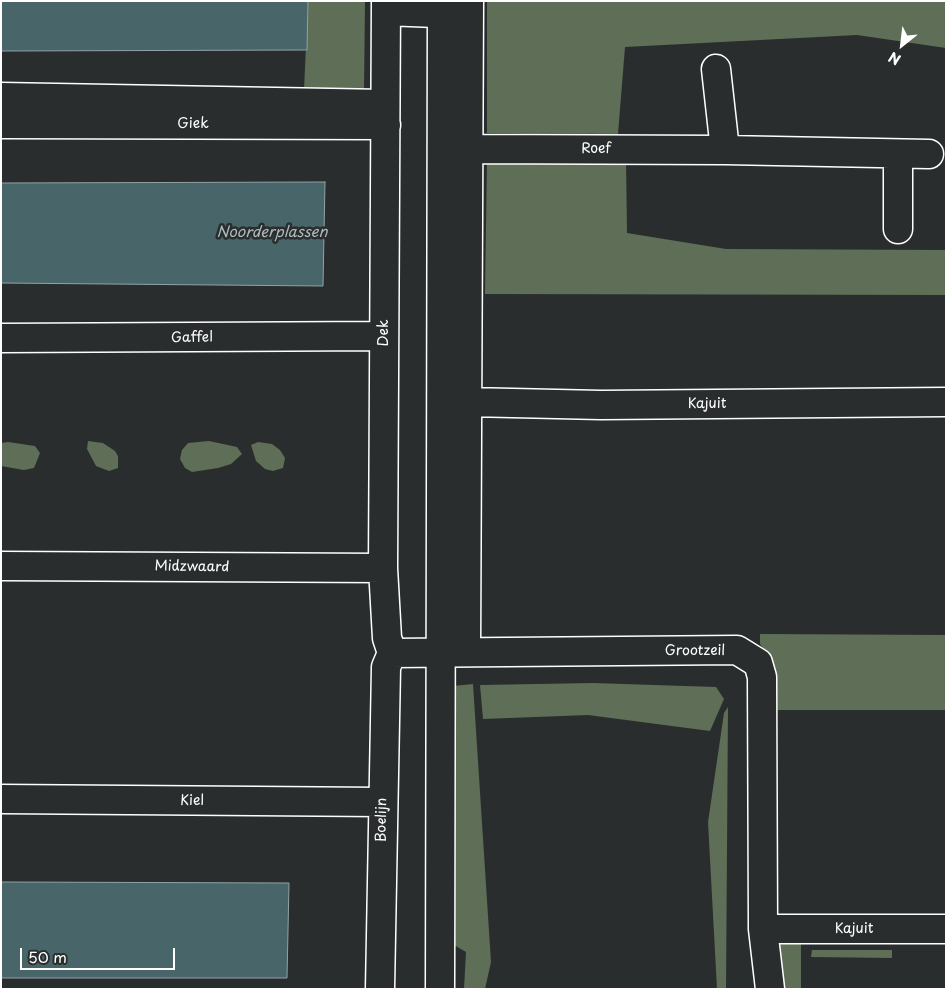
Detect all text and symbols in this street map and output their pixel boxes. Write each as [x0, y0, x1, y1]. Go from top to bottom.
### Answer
north arrow [877, 20, 927, 70]
text: N [885, 47, 904, 70]
street label: Giek [177, 116, 209, 132]
street label: Roef [581, 141, 611, 157]
water label: Noorderplassen [216, 224, 328, 242]
street label: Dek [376, 320, 392, 346]
street label: Gaffel [171, 329, 213, 347]
street label: Kajuit [688, 396, 726, 412]
street label: Midzwaard [154, 558, 230, 576]
street label: Grootzeil [665, 643, 725, 659]
street label: Kiel [180, 793, 204, 809]
street label: Boelijn [373, 798, 391, 842]
street label: Kajuit [835, 921, 873, 937]
scale bar [22, 938, 178, 970]
text: 50 m [28, 945, 67, 968]

